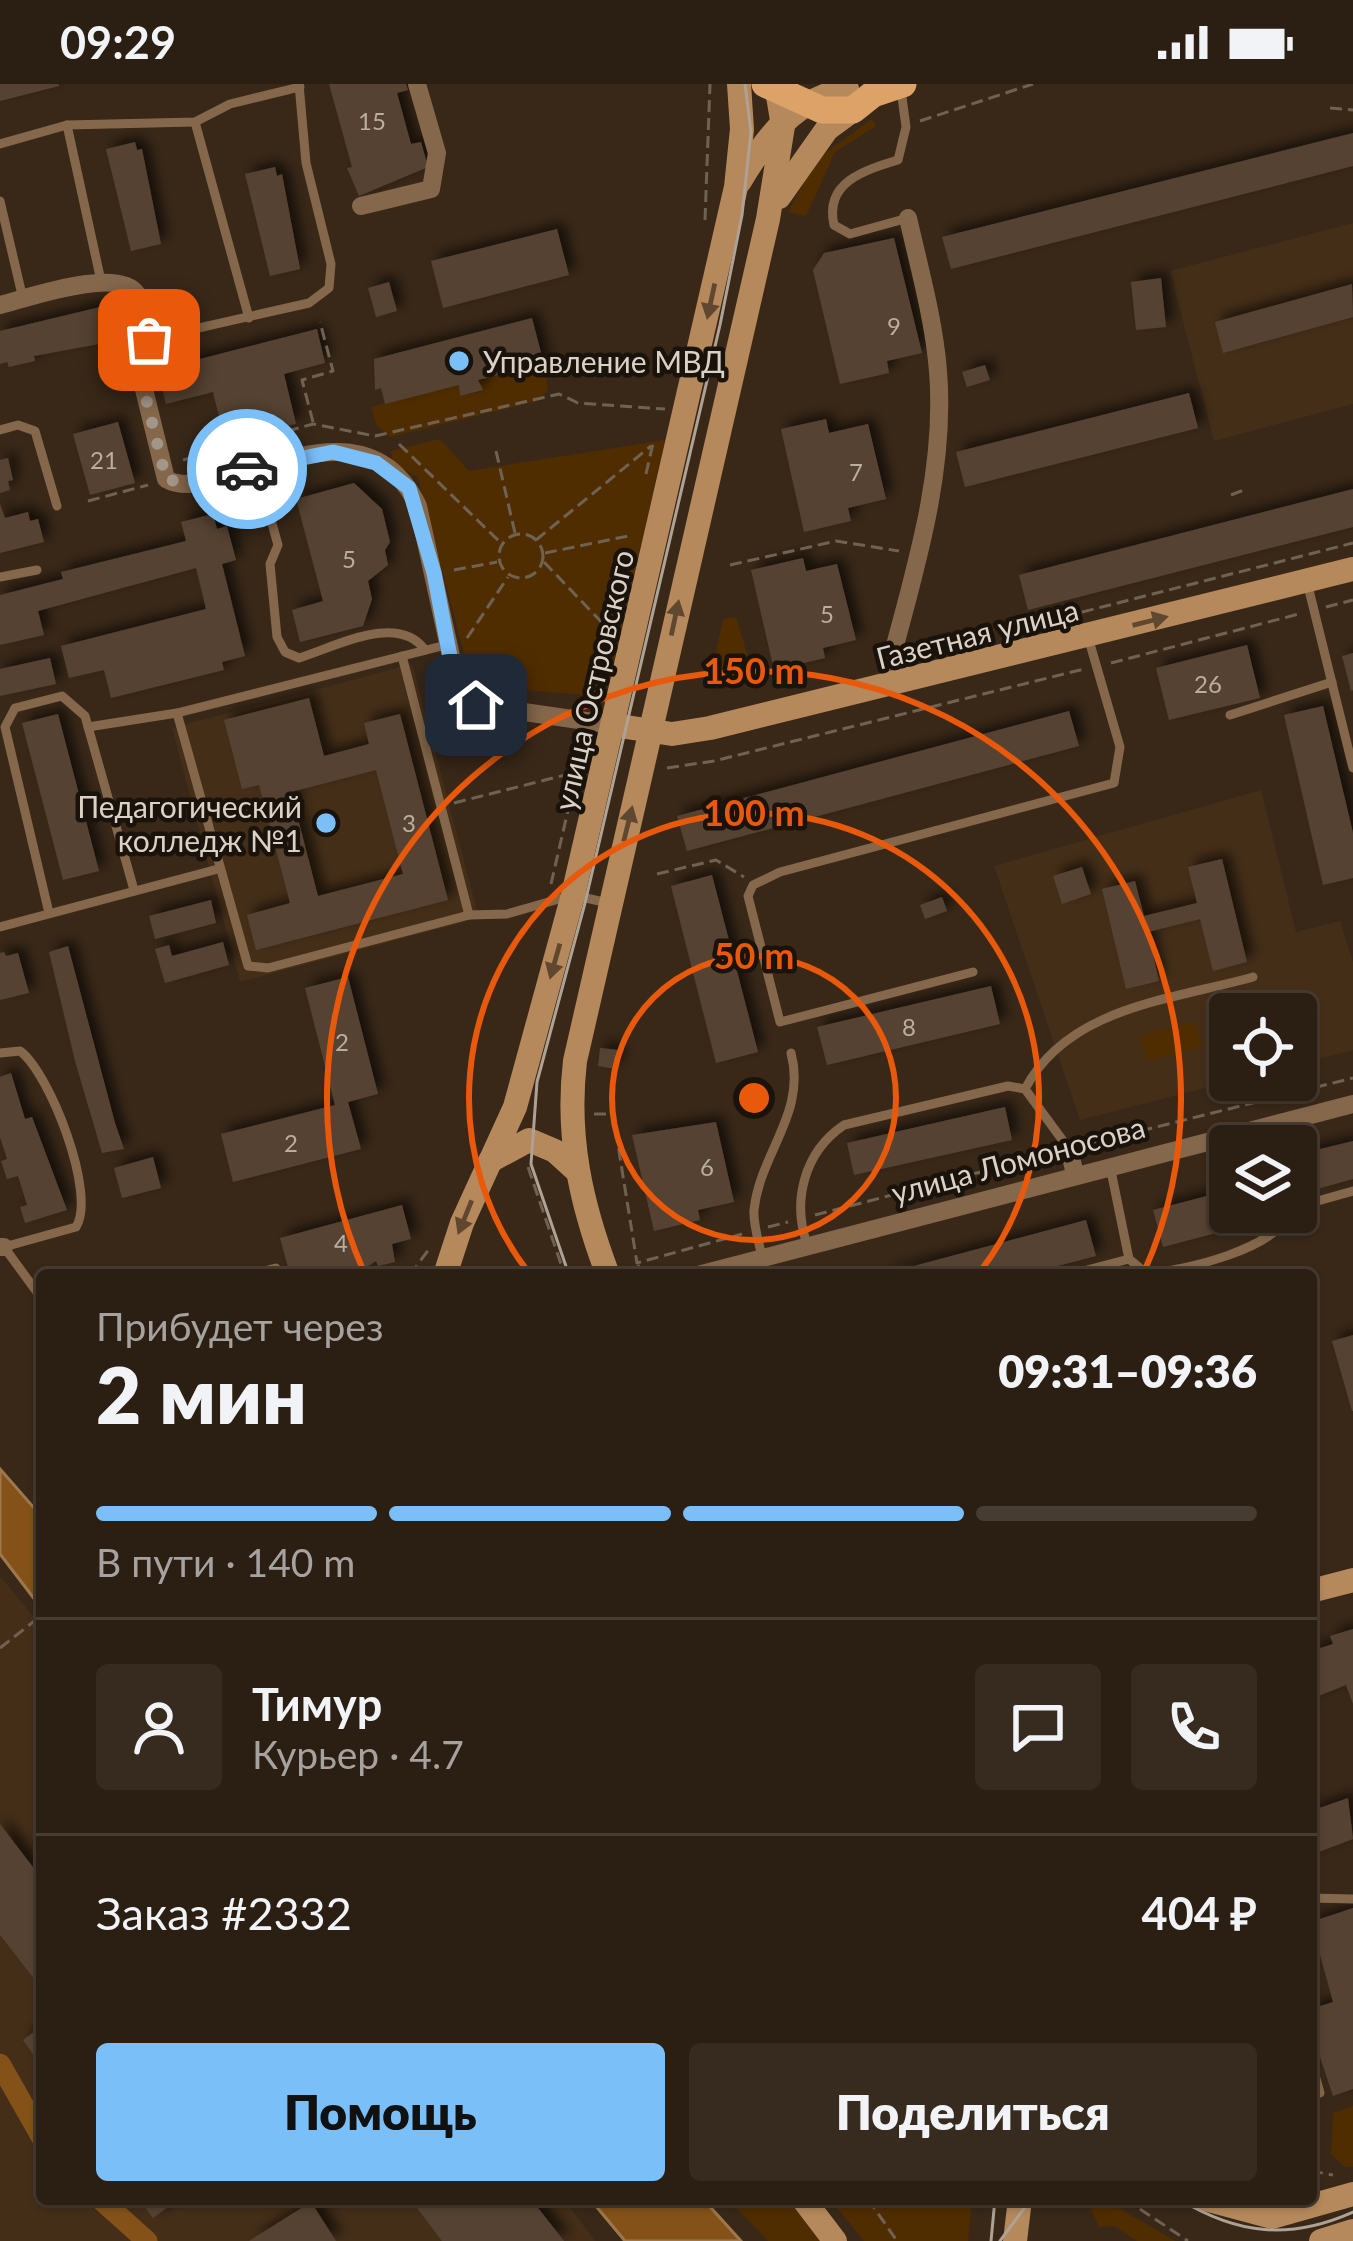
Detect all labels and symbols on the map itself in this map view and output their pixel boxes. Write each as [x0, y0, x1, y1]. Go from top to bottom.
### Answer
house number: 15 [358, 106, 386, 135]
one-way arrow [701, 282, 720, 320]
pin [98, 289, 200, 391]
house number: 9 [887, 311, 901, 340]
place label: Управление МВД [483, 343, 725, 379]
marker: Управление МВД [446, 348, 472, 374]
courier [187, 409, 307, 529]
house number: 21 [90, 445, 118, 474]
house number: 7 [849, 457, 863, 486]
house number: 5 [342, 544, 356, 573]
street label: улица Островского [545, 546, 641, 814]
street label: Газетная улица [872, 590, 1082, 676]
one-way arrow [666, 599, 685, 637]
house number: 5 [820, 599, 834, 628]
one-way arrow [1132, 611, 1169, 630]
text: 150 m [703, 648, 805, 692]
pin [425, 654, 527, 756]
house number: 26 [1194, 669, 1222, 698]
place label: Педагогический колледж №1 [77, 788, 302, 858]
text: 100 m [703, 790, 805, 834]
one-way arrow [619, 805, 638, 842]
house number: 3 [402, 808, 416, 837]
marker: Педагогический колледж №1 [313, 810, 339, 836]
text: 50 m [714, 933, 794, 977]
one-way arrow [545, 942, 564, 979]
house number: 8 [902, 1012, 916, 1041]
house number: 2 [335, 1027, 349, 1056]
centre of rings [733, 1077, 775, 1119]
street label: улица Ломоносова [887, 1108, 1149, 1210]
house number: 2 [284, 1128, 298, 1157]
house number: 6 [700, 1152, 714, 1181]
one-way arrow [455, 1199, 474, 1235]
house number: 4 [334, 1228, 348, 1257]

